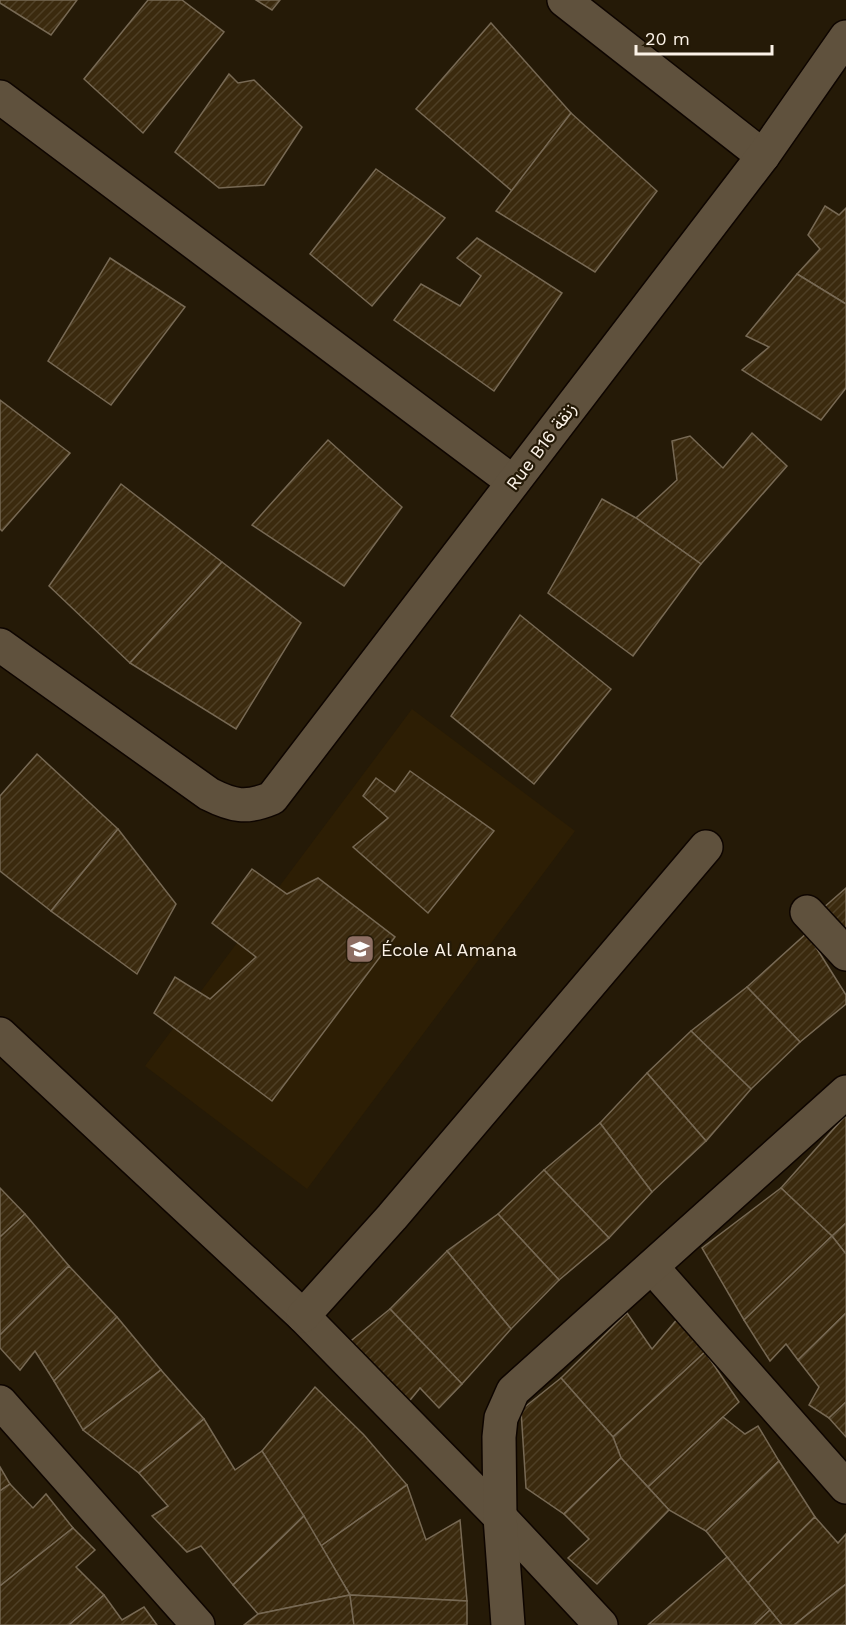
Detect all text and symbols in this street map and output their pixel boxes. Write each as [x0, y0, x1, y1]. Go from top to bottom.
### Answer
scale bar [636, 18, 772, 56]
text: 20 m [645, 28, 690, 49]
street label: Rue B16 زنقة [501, 398, 581, 494]
school or university icon: École Al Amana [344, 933, 376, 965]
place label: École Al Amana [381, 939, 517, 960]

